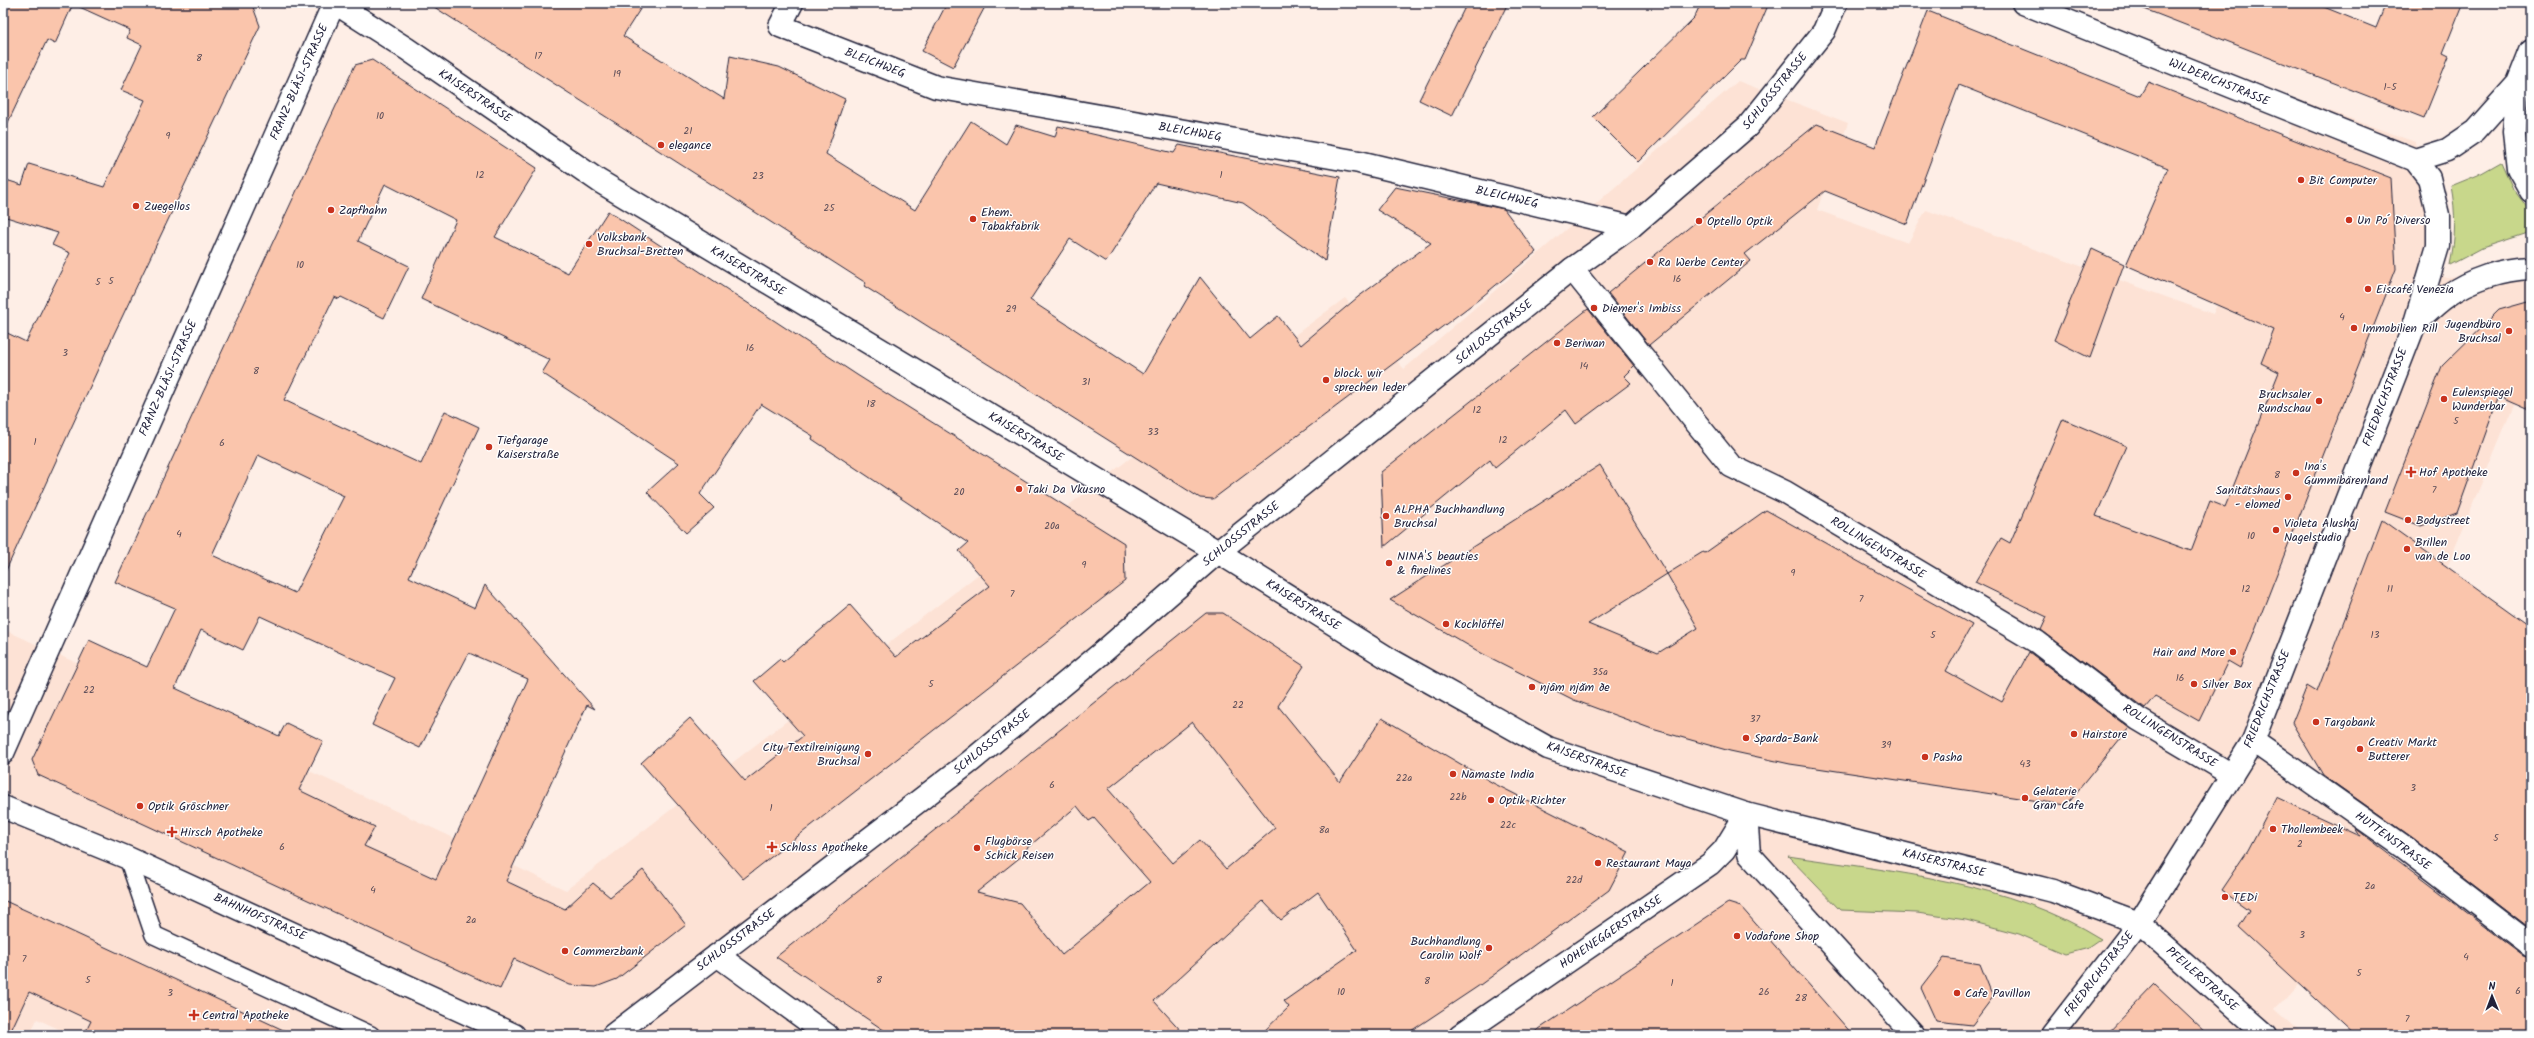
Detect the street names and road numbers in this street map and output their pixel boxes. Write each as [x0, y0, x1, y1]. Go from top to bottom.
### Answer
street label: FRANZ-BLÄSI-STRASSE [265, 20, 334, 143]
street label: BLEICHWEG [842, 43, 908, 83]
street label: SCHLOSSSTRASSE [1738, 47, 1813, 134]
street label: WILDERICHSTRASSE [2166, 53, 2273, 111]
street label: KAISERSTRASSE [434, 64, 517, 128]
street label: BLEICHWEG [1157, 117, 1223, 147]
street label: BLEICHWEG [1474, 181, 1540, 213]
street label: KAISERSTRASSE [707, 241, 790, 302]
street label: SCHLOSSSTRASSE [1451, 294, 1538, 369]
street label: FRANZ-BLÄSI-STRASSE [134, 316, 203, 439]
street label: FRIEDRICHSTRASSE [2357, 344, 2413, 449]
street label: KAISERSTRASSE [985, 407, 1068, 468]
street label: SCHLOSSSTRASSE [1198, 496, 1285, 571]
street label: ROLLINGENSTRASSE [1827, 512, 1930, 585]
street label: KAISERSTRASSE [1262, 574, 1345, 636]
street label: FRIEDRICHSTRASSE [2239, 646, 2296, 751]
street label: ROLLINGENSTRASSE [2119, 699, 2222, 773]
street label: SCHLOSSSTRASSE [949, 704, 1036, 779]
street label: KAISERSTRASSE [1544, 736, 1631, 784]
street label: HUTTENSTRASSE [2351, 807, 2436, 876]
street label: KAISERSTRASSE [1900, 843, 1989, 883]
street label: BAHNHOFSTRASSE [211, 888, 310, 946]
street label: HOHENEGGERSTRASSE [1555, 890, 1667, 974]
street label: SCHLOSSSTRASSE [692, 903, 780, 976]
street label: FRIEDRICHSTRASSE [2059, 926, 2139, 1021]
street label: PFEILERSTRASSE [2161, 942, 2243, 1017]

